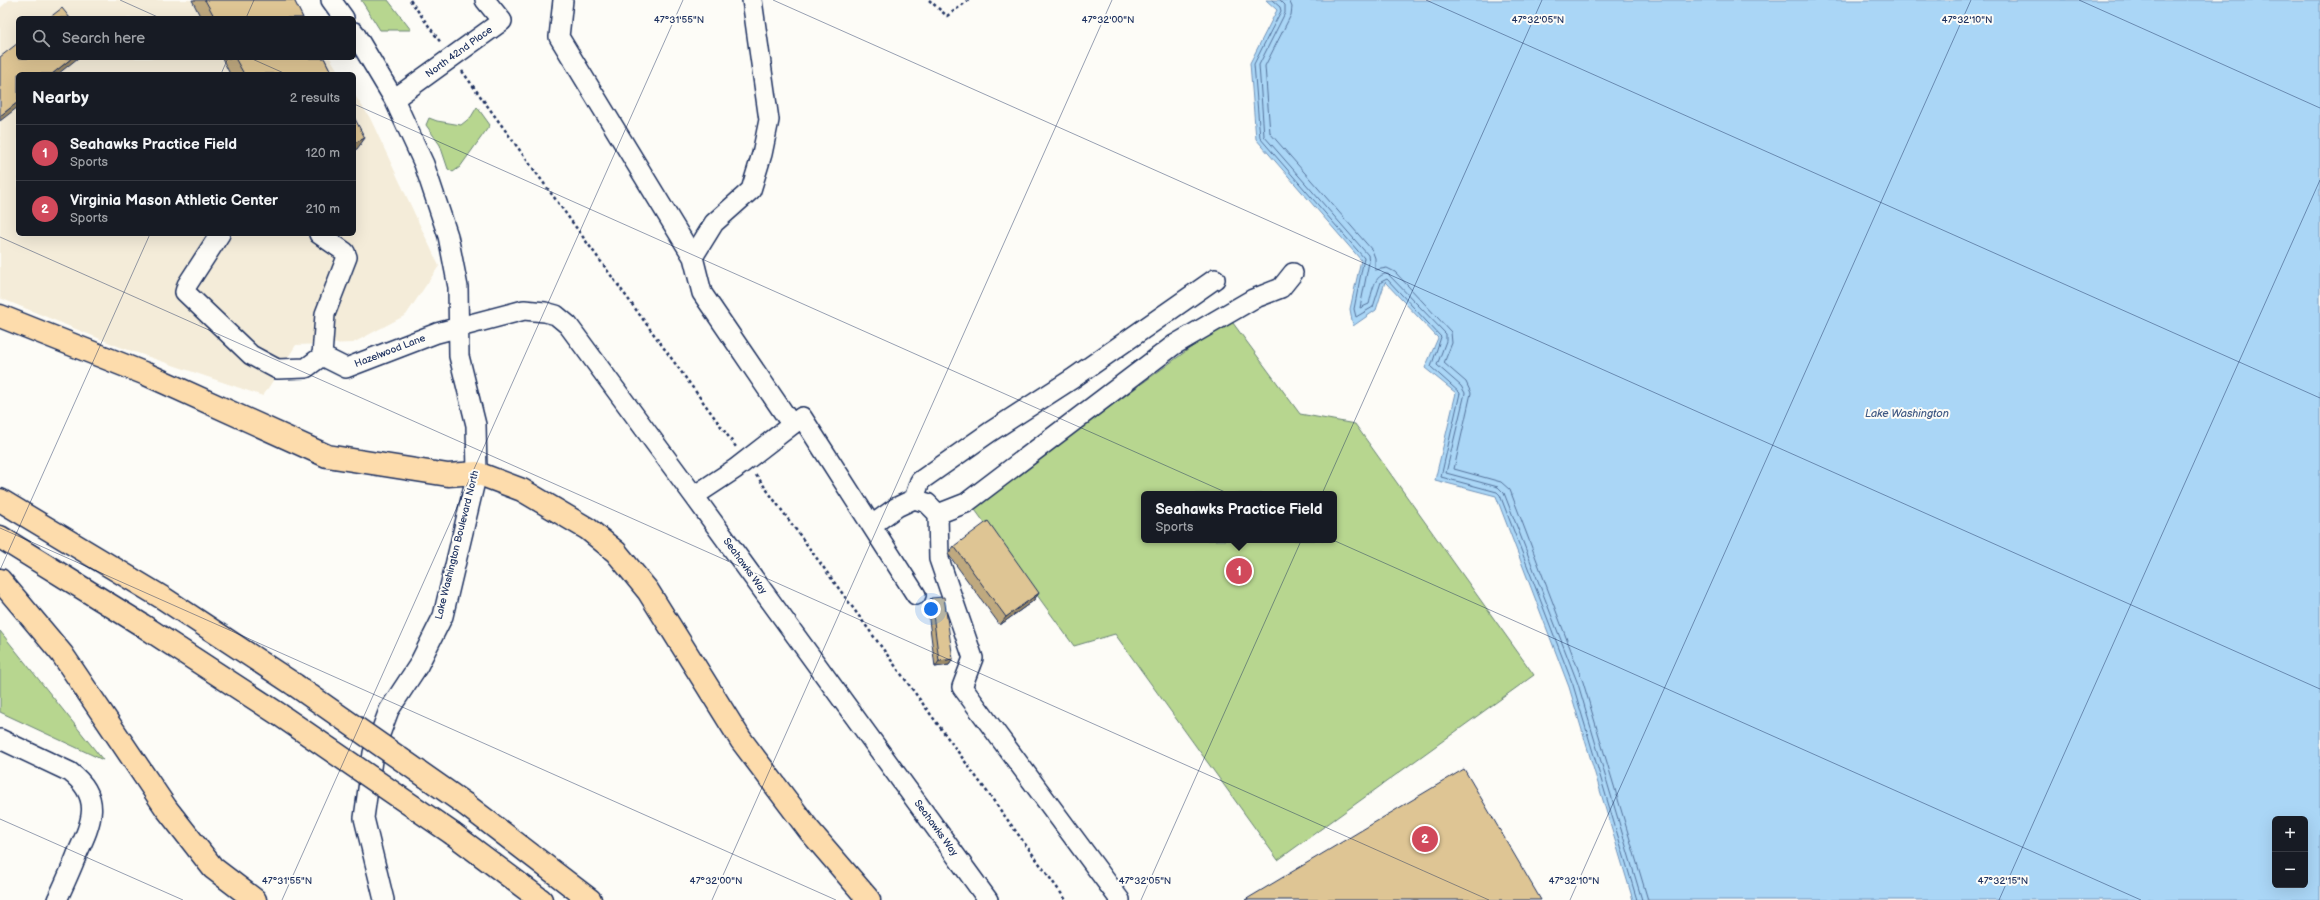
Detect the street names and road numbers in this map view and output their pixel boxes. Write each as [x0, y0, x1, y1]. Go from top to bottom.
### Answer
street label: North 42nd Place [423, 24, 495, 80]
street label: Hazelwood Lane [353, 332, 427, 370]
street label: Lake Washington Boulevard North [433, 469, 481, 621]
street label: Seahawks Way [721, 536, 770, 597]
street label: Seahawks Way [912, 798, 961, 859]

